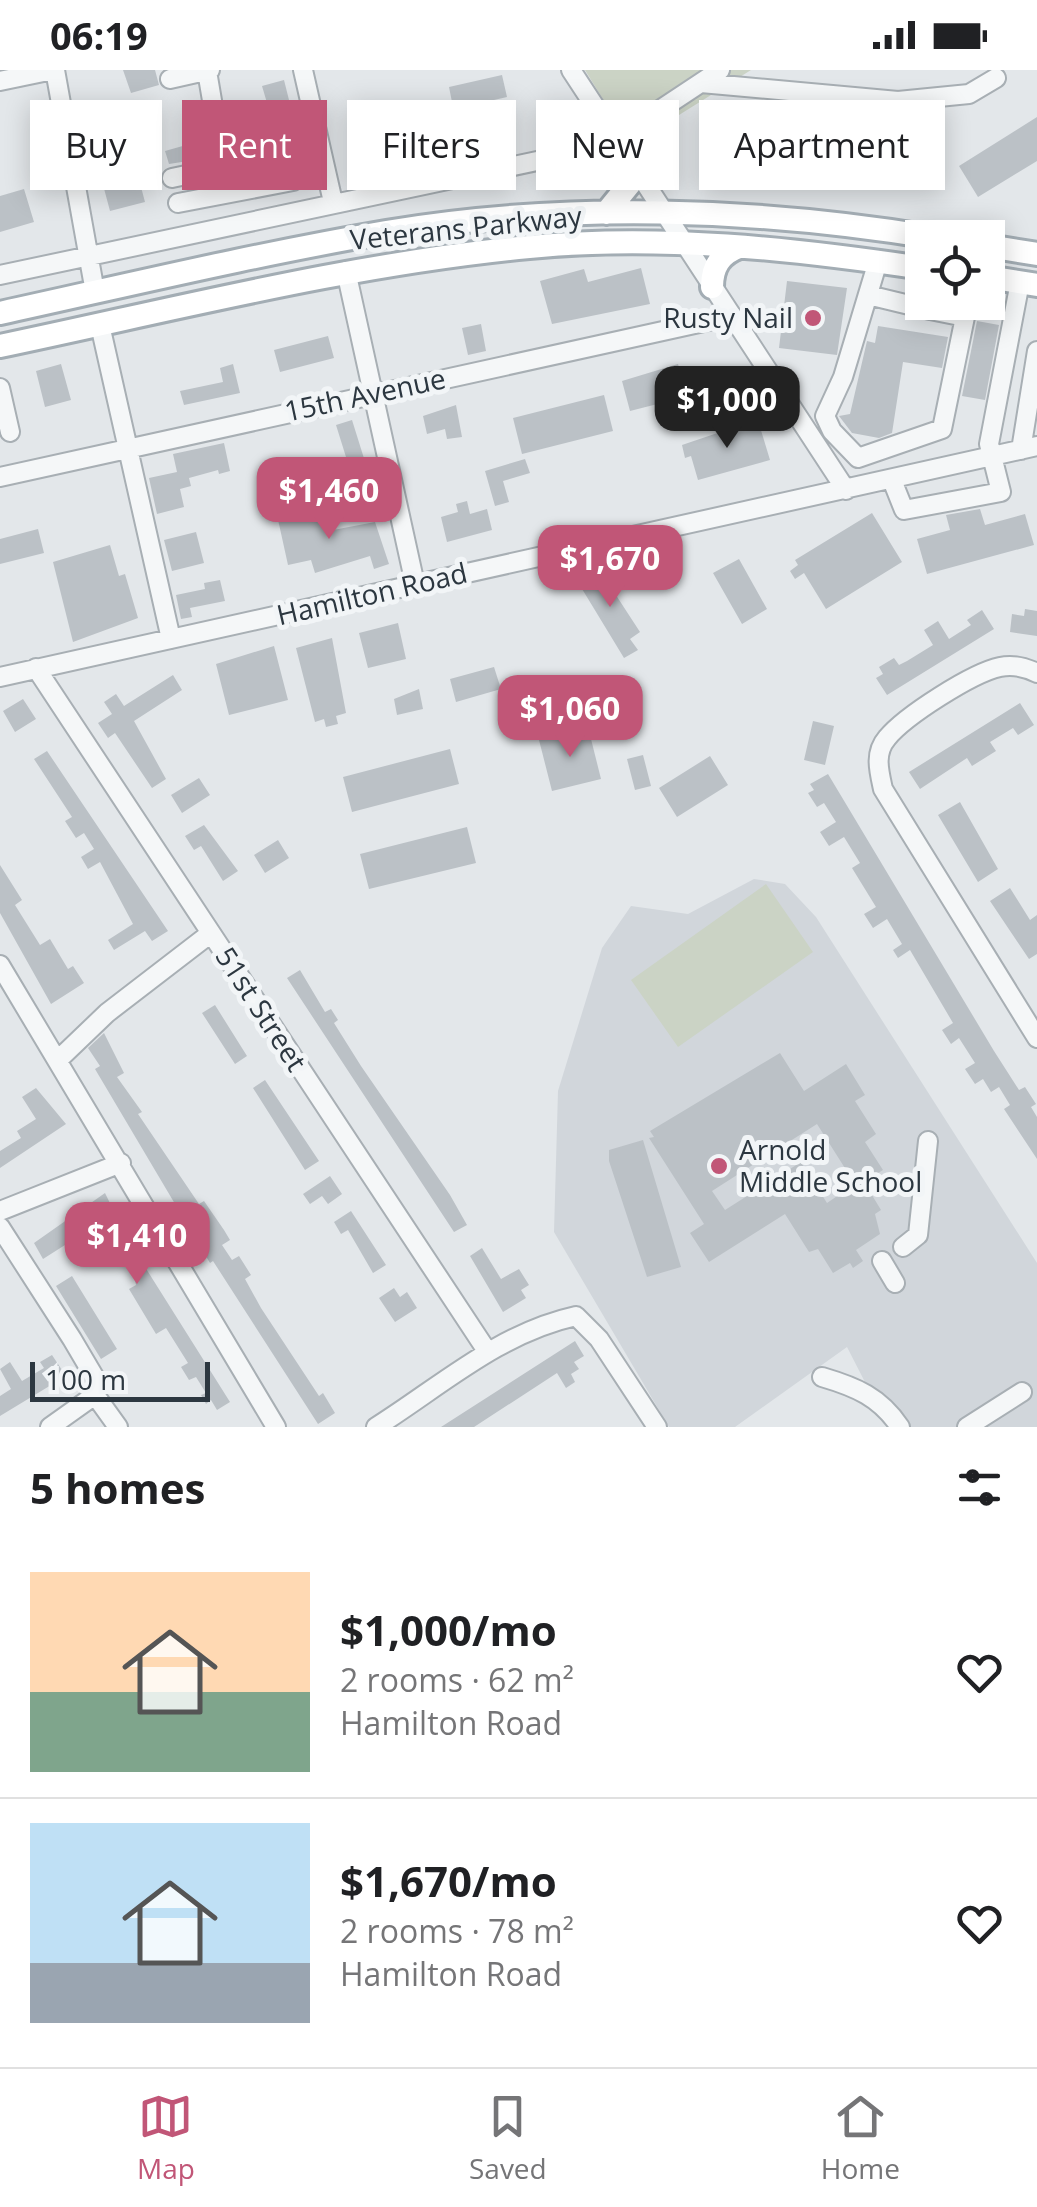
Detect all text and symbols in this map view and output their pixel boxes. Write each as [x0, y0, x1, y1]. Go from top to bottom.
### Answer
text: 06:19 [50, 9, 148, 61]
chip: Buy [30, 100, 162, 190]
chip: Rent [182, 100, 327, 190]
chip: Filters [347, 100, 516, 190]
chip: New [536, 100, 679, 190]
chip: Apartment [699, 100, 945, 190]
street label: Veterans Parkway [348, 196, 585, 258]
map controls [905, 220, 1005, 320]
button: locate [905, 220, 1005, 320]
place label: Rusty Nail [663, 298, 793, 336]
marker: Rusty Nail [802, 307, 824, 329]
street label: 15th Avenue [281, 358, 449, 430]
pin: $1,000 [646, 366, 808, 451]
text: $1,000 [677, 377, 777, 420]
pin: $1,460 [248, 457, 410, 542]
text: $1,460 [279, 468, 379, 511]
pin: $1,670 [529, 525, 691, 610]
text: $1,670 [560, 536, 660, 579]
street label: Hamilton Road [273, 553, 471, 633]
pin: $1,060 [489, 675, 651, 760]
text: $1,060 [520, 686, 620, 729]
street label: 51st Street [208, 939, 316, 1078]
place label: Arnold Middle School [739, 1130, 922, 1200]
marker: Arnold Middle School [708, 1155, 730, 1177]
pin: $1,410 [56, 1202, 218, 1287]
text: $1,410 [87, 1213, 187, 1256]
scale bar [30, 1357, 210, 1402]
text: 100 m [45, 1360, 126, 1398]
text: 5 homes [30, 1459, 205, 1516]
icon: filters [952, 1460, 1007, 1515]
text: $1,000/mo [340, 1601, 557, 1658]
icon: home [110, 1612, 230, 1732]
icon: heart [952, 1645, 1007, 1700]
text: 2 rooms · 62 m² [340, 1658, 574, 1701]
text: Hamilton Road [340, 1701, 562, 1744]
text: $1,670/mo [340, 1852, 557, 1909]
icon: home [110, 1863, 230, 1983]
icon: heart [952, 1896, 1007, 1951]
text: 2 rooms · 78 m² [340, 1909, 574, 1952]
text: Hamilton Road [340, 1952, 562, 1995]
tab: Map [137, 2089, 195, 2187]
tab: Saved [469, 2089, 547, 2187]
tab: Home [821, 2089, 900, 2187]

